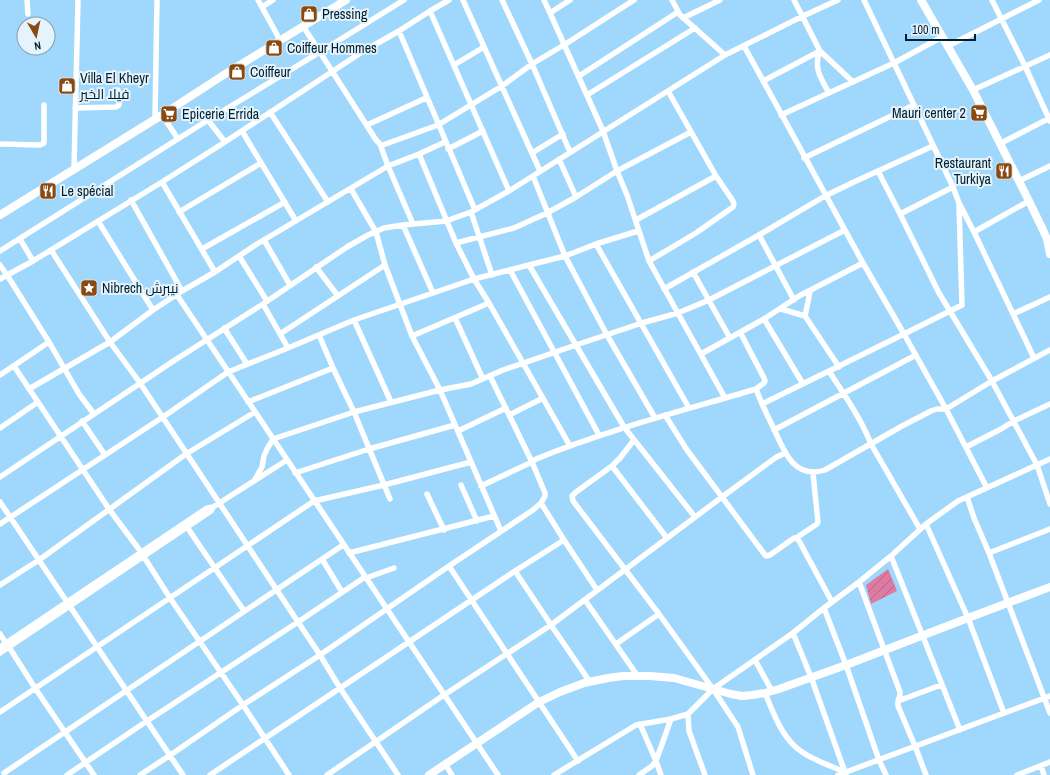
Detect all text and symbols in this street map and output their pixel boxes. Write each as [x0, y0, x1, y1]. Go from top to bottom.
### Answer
shop icon: Pressing [299, 4, 319, 24]
place label: Pressing [322, 5, 368, 23]
north arrow [16, 16, 56, 56]
scale bar [906, 16, 975, 42]
text: 100 m [912, 22, 939, 38]
text: N [33, 38, 42, 53]
shop icon: Coiffeur Hommes [264, 38, 284, 58]
place label: Coiffeur Hommes [287, 39, 377, 57]
shop icon: Coiffeur [227, 62, 247, 82]
place label: Coiffeur [250, 63, 291, 81]
place label: Villa El Kheyr فيلا الخير [79, 69, 149, 103]
shop icon: Villa El Kheyr فيلا الخير [57, 76, 77, 96]
supermarket icon: Mauri center 2 [969, 103, 989, 123]
supermarket icon: Epicerie Errida [159, 104, 179, 124]
place label: Mauri center 2 [892, 104, 966, 122]
place label: Epicerie Errida [182, 105, 260, 123]
place label: Restaurant Turkiya [935, 154, 992, 188]
restaurant icon: Restaurant Turkiya [994, 161, 1014, 181]
restaurant icon: Le spécial [38, 181, 58, 201]
place label: Le spécial [61, 182, 113, 200]
place icon: Nibrech نيبرش [79, 278, 99, 298]
place label: Nibrech نيبرش [102, 279, 179, 297]

